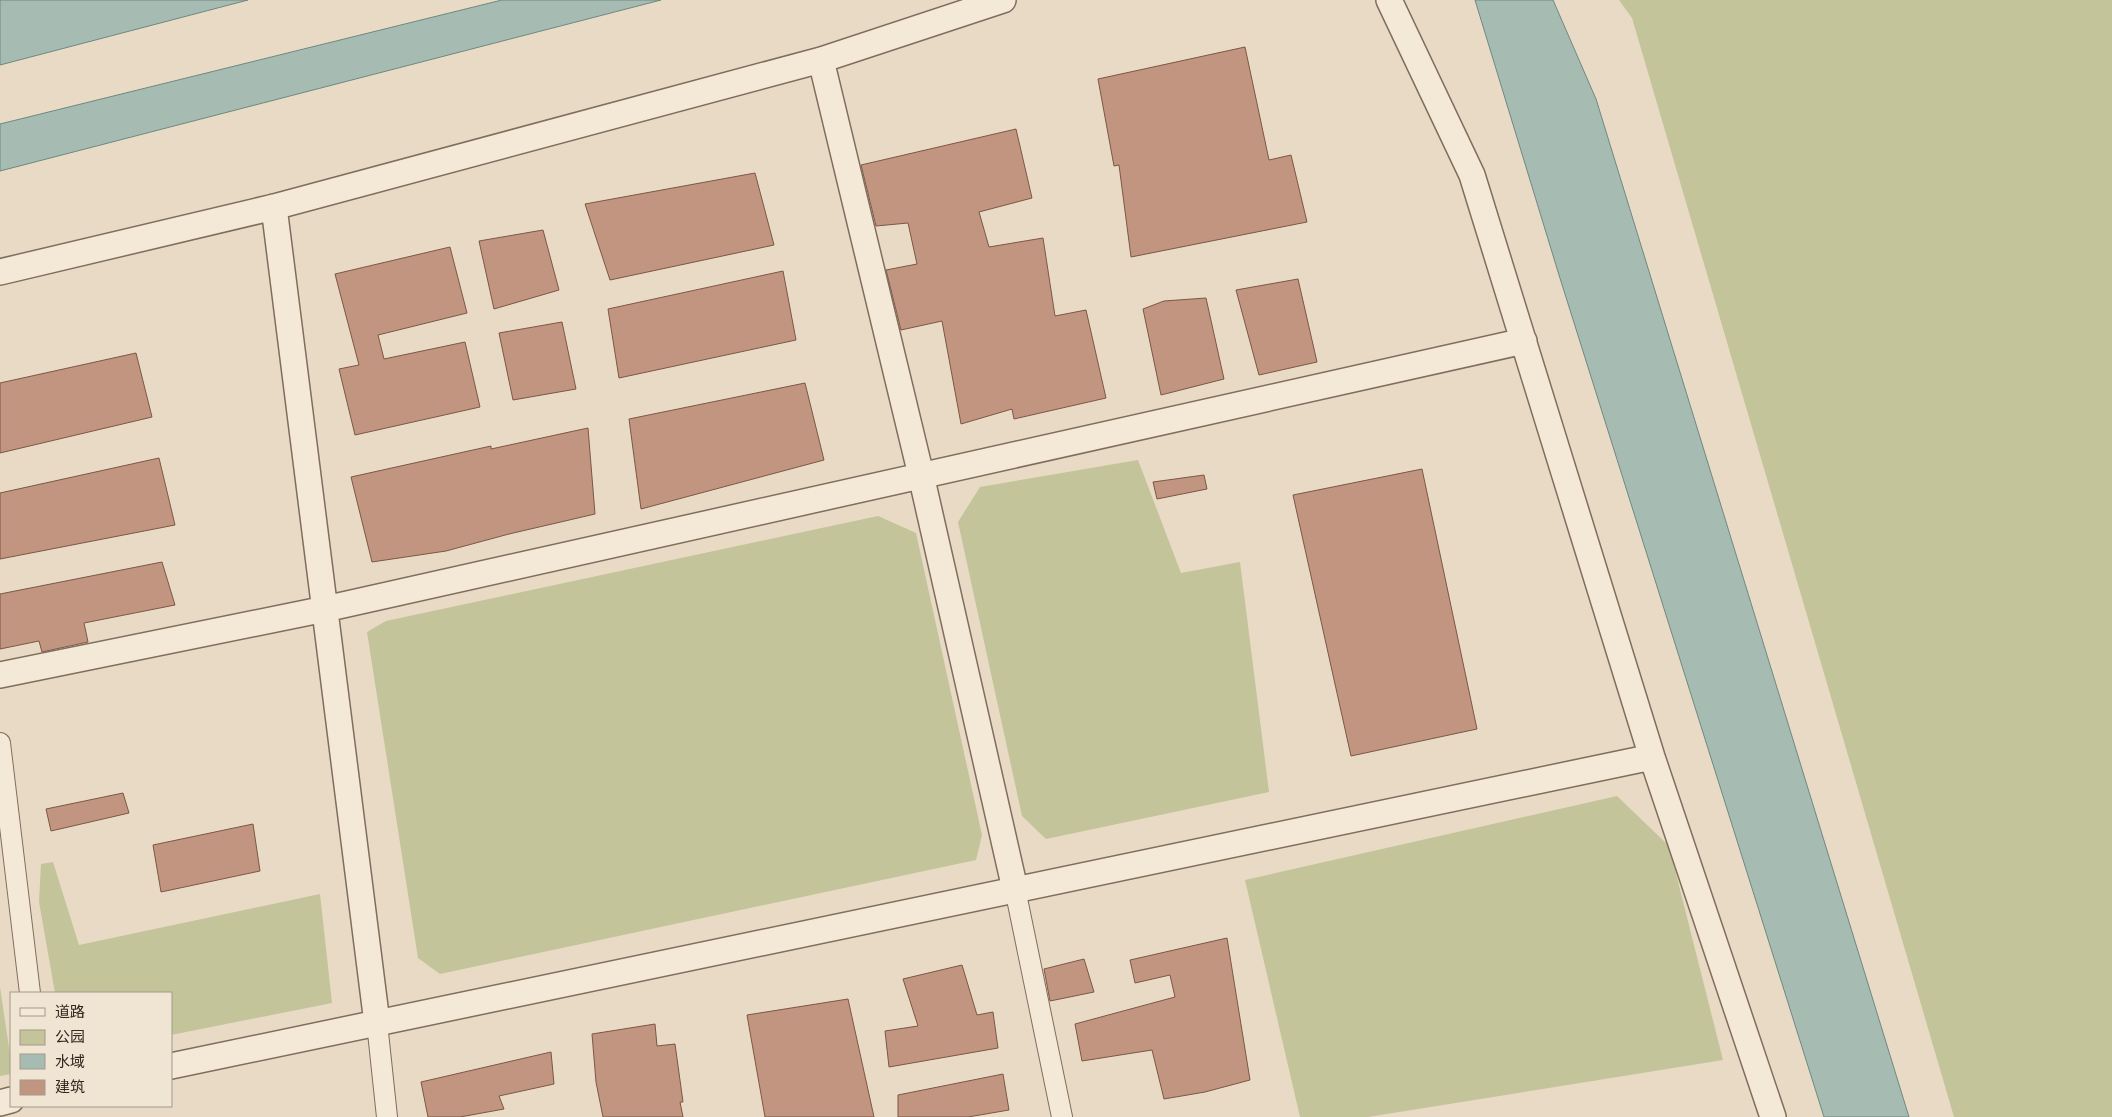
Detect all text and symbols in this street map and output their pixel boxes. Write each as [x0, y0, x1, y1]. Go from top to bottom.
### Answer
legend [10, 992, 172, 1107]
text: 道路 [55, 1002, 85, 1021]
text: 公园 [55, 1027, 85, 1046]
text: 水域 [55, 1052, 85, 1071]
text: 建筑 [55, 1077, 85, 1096]

